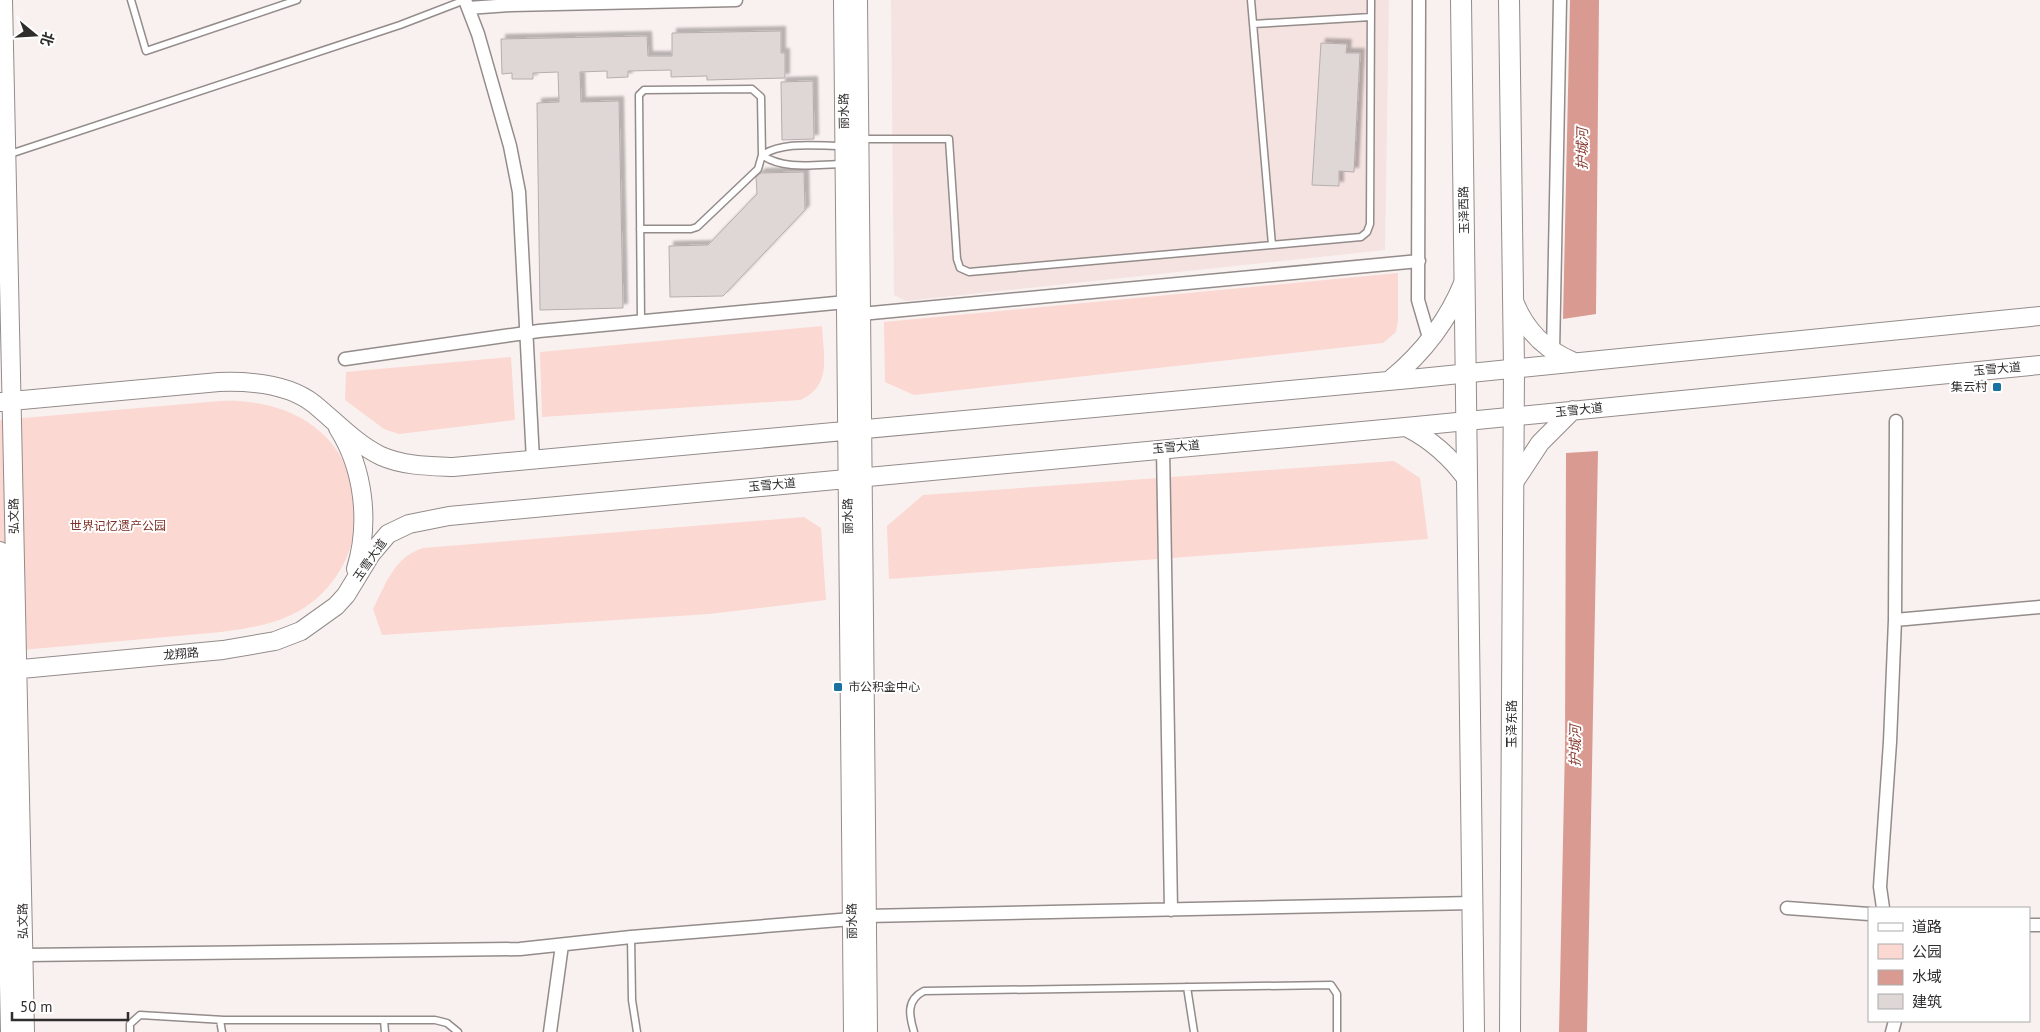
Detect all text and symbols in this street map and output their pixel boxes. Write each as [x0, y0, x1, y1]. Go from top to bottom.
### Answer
north arrow [10, 10, 60, 60]
text: 北 [37, 30, 58, 48]
street label: 丽水路 [836, 93, 851, 129]
water label: 护城河 [1573, 125, 1591, 170]
street label: 玉泽西路 [1456, 186, 1471, 234]
street label: 玉雪大道 [1972, 359, 2022, 378]
place label: 集云村 [1951, 379, 1988, 394]
marker: 集云村 [1991, 381, 2003, 393]
street label: 玉雪大道 [1554, 400, 1604, 419]
street label: 玉雪大道 [1151, 437, 1201, 456]
street label: 玉雪大道 [747, 475, 797, 494]
street label: 弘文路 [6, 498, 21, 534]
street label: 丽水路 [840, 498, 855, 534]
park label: 世界记忆遗产公园 [70, 518, 166, 533]
street label: 玉雪大道 [350, 536, 390, 584]
street label: 龙翔路 [162, 644, 200, 663]
place label: 市公积金中心 [848, 679, 920, 694]
marker: 市公积金中心 [832, 681, 844, 693]
street label: 玉泽东路 [1504, 700, 1519, 748]
water label: 护城河 [1566, 722, 1584, 767]
street label: 弘文路 [15, 903, 30, 939]
street label: 丽水路 [844, 903, 859, 939]
legend [1868, 907, 2030, 1022]
text: 道路 [1912, 917, 1942, 936]
text: 公园 [1912, 942, 1942, 961]
text: 水域 [1912, 967, 1942, 986]
scale bar [12, 990, 129, 1022]
text: 建筑 [1912, 992, 1942, 1011]
text: 50 m [20, 997, 53, 1016]

